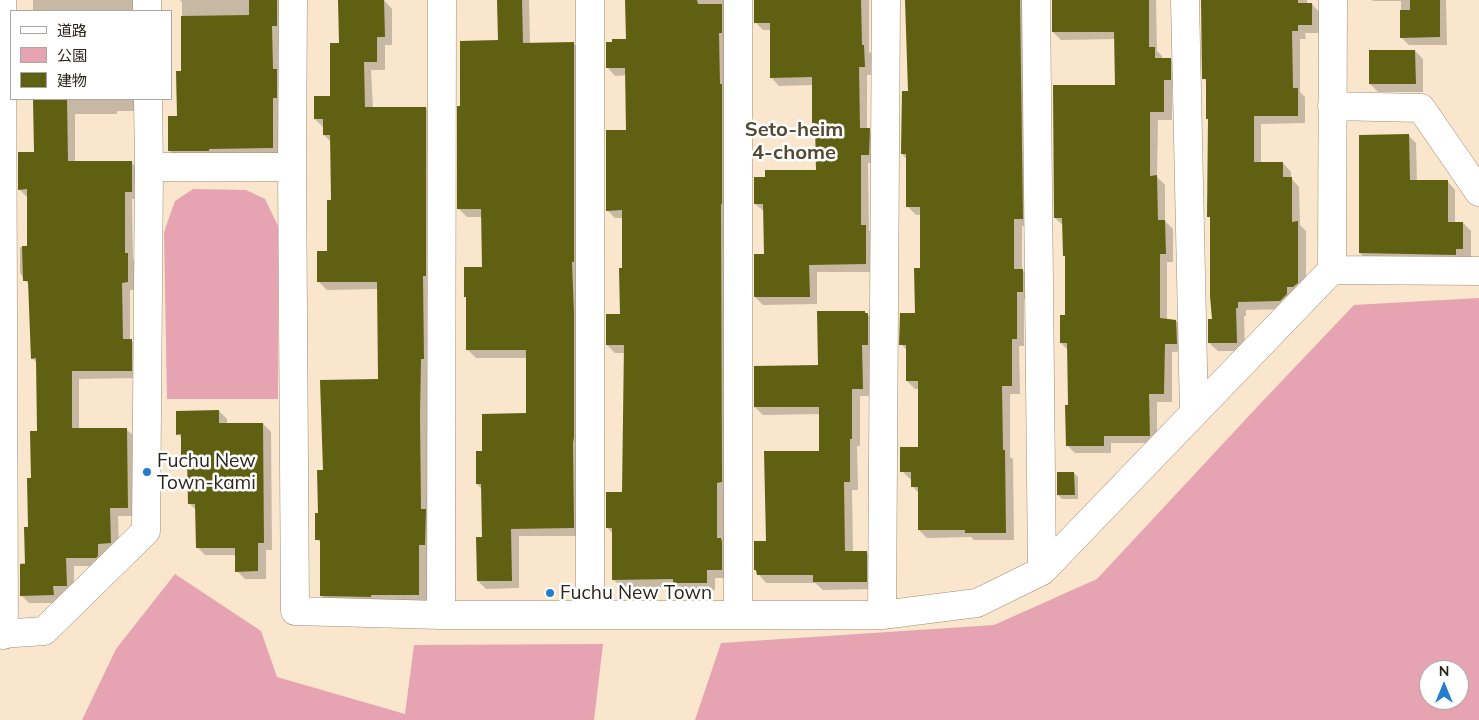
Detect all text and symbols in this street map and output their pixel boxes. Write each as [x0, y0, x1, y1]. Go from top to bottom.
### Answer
legend [10, 10, 172, 100]
text: 道路 [57, 21, 87, 40]
text: 公園 [57, 46, 87, 65]
text: 建物 [57, 71, 87, 90]
district label: Seto-heim 4-chome [745, 118, 843, 165]
place label: Fuchu New Town-kami [157, 450, 256, 494]
marker: Fuchu New Town-kami [141, 466, 153, 478]
place label: Fuchu New Town [560, 582, 712, 604]
marker: Fuchu New Town [544, 587, 556, 599]
north arrow [1419, 660, 1469, 710]
text: N [1439, 662, 1449, 680]

